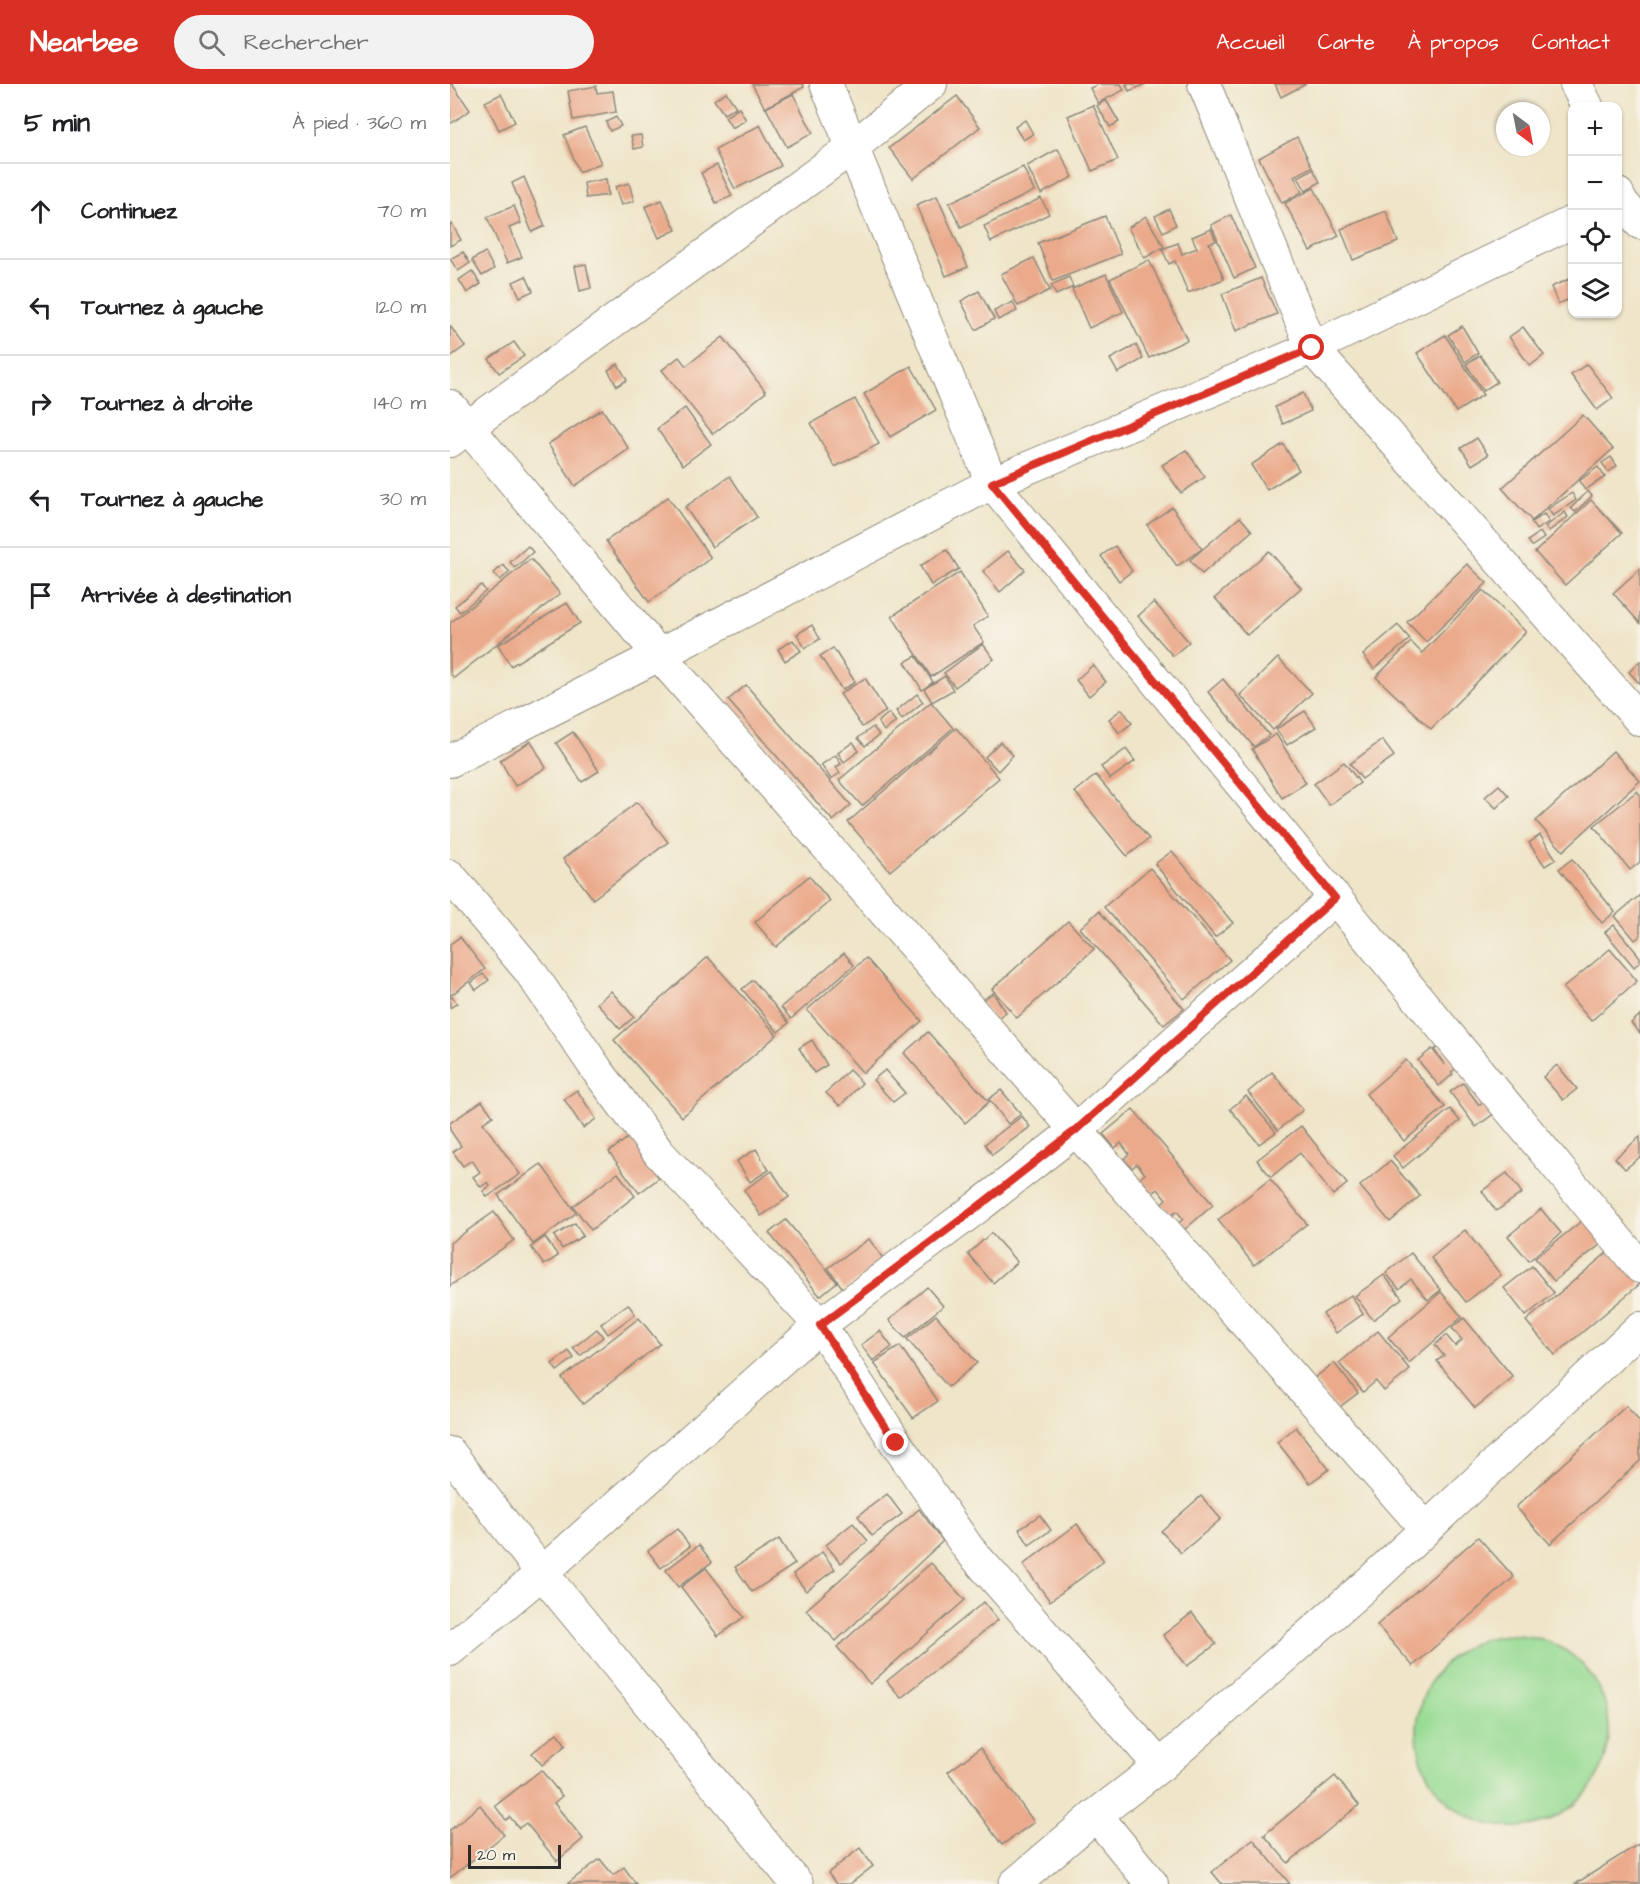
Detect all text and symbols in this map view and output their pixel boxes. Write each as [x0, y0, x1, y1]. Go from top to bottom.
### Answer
search box [174, 15, 594, 69]
text: Nearbee [30, 23, 138, 62]
icon: search [195, 26, 228, 59]
text: Rechercher [243, 27, 369, 58]
text: Accueil [1216, 28, 1285, 57]
text: Carte [1318, 28, 1375, 57]
text: À propos [1408, 28, 1499, 57]
text: Contact [1532, 28, 1610, 57]
north arrow [1496, 102, 1550, 156]
map controls [1568, 102, 1622, 318]
button: + [1568, 102, 1622, 156]
text: 5 min [24, 105, 90, 141]
text: À pied · 360 m [292, 109, 426, 137]
button: − [1568, 156, 1622, 210]
icon: ahead [24, 195, 57, 228]
text: Continuez [81, 196, 177, 227]
text: 70 m [378, 197, 426, 225]
button: locate [1568, 210, 1622, 264]
button: layers [1568, 264, 1622, 318]
icon: left [24, 291, 57, 324]
text: Tournez à gauche [81, 292, 263, 323]
text: 120 m [376, 293, 426, 321]
route start [1298, 334, 1324, 360]
icon: right [24, 387, 57, 420]
text: Tournez à droite [81, 388, 253, 419]
text: 140 m [374, 389, 426, 417]
icon: left [24, 483, 57, 516]
text: Tournez à gauche [81, 484, 263, 515]
text: 30 m [380, 485, 426, 513]
icon: arrive [24, 579, 57, 612]
text: Arrivée à destination [81, 580, 291, 611]
route end [882, 1429, 908, 1455]
scale bar [468, 1842, 561, 1870]
text: 20 m [477, 1844, 515, 1866]

